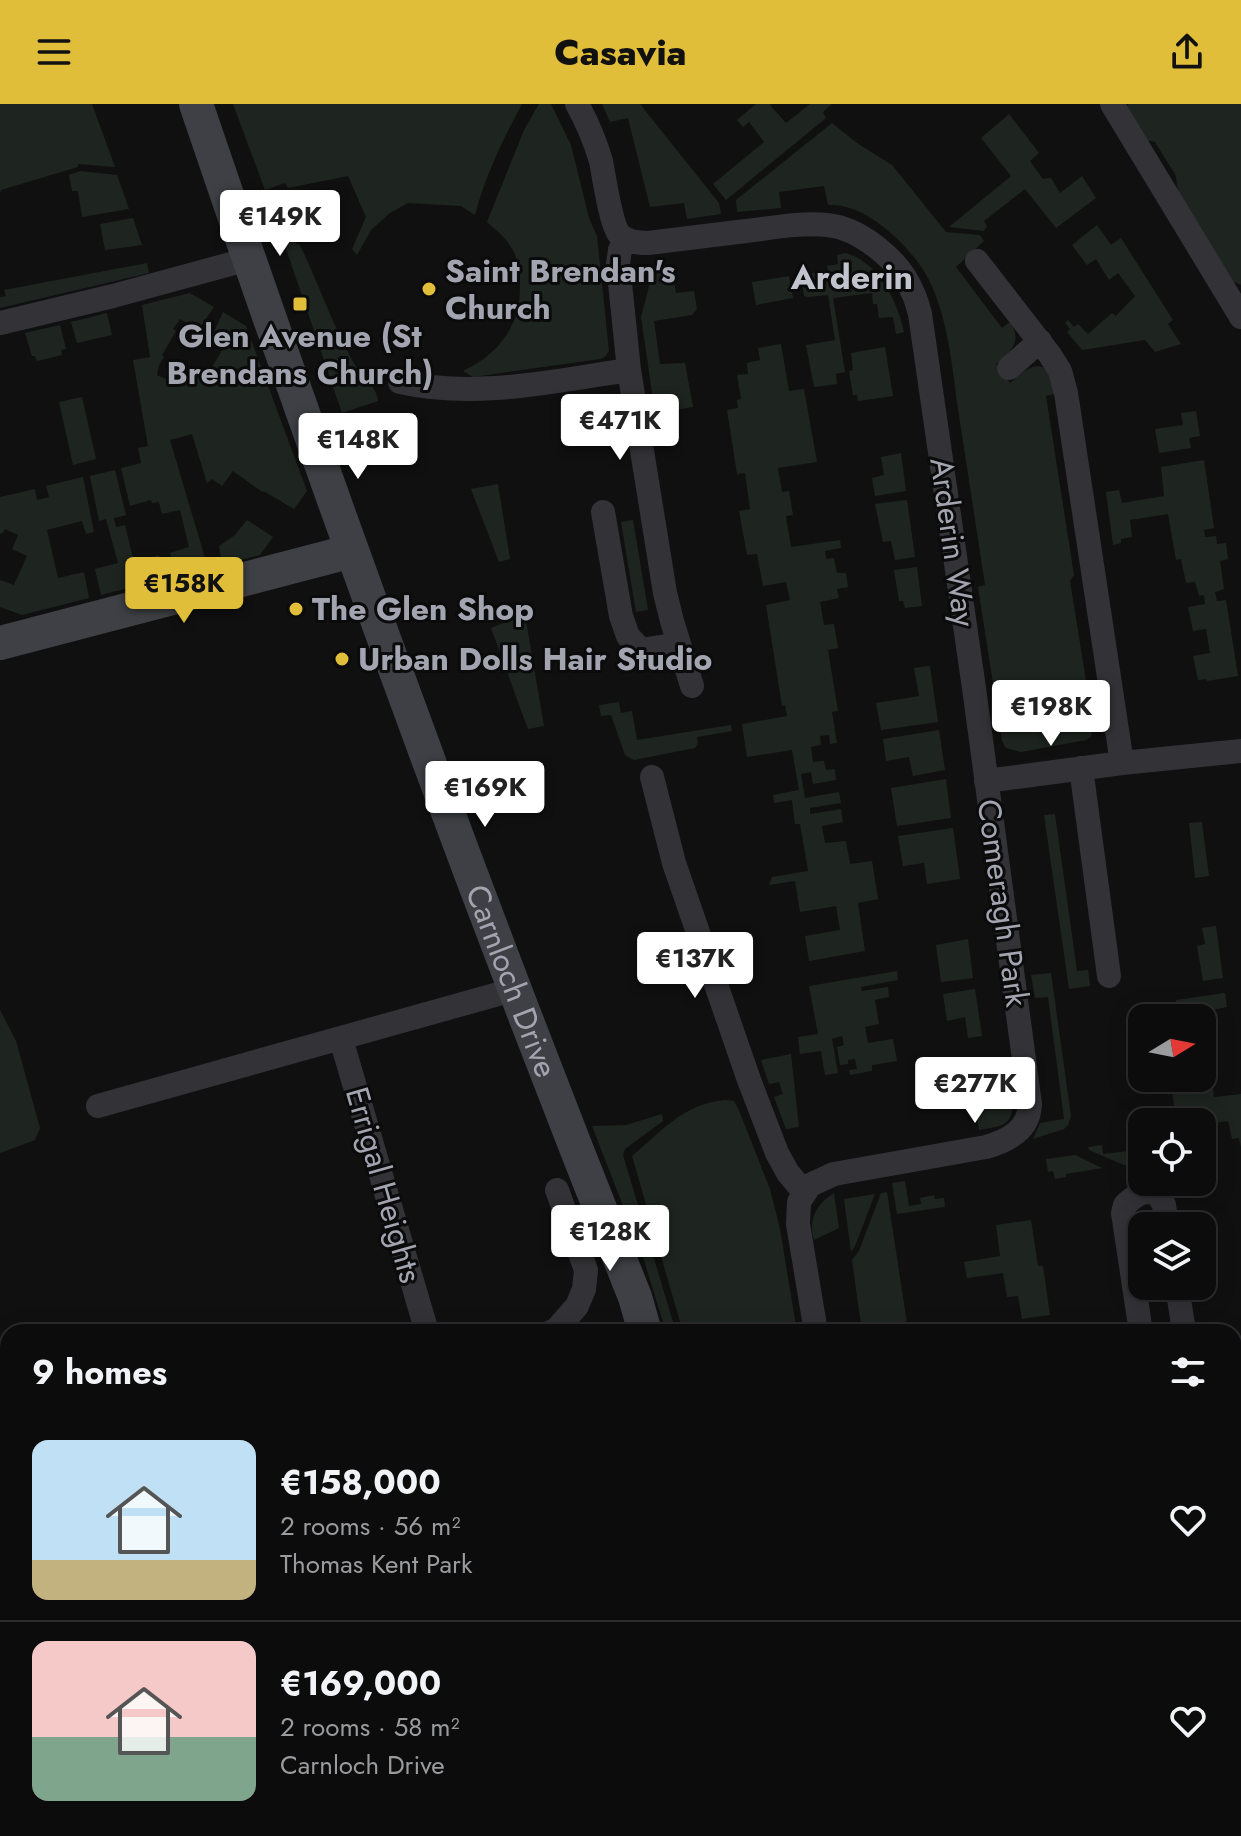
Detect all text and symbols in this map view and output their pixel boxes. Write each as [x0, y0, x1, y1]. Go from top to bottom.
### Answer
text: Casavia [554, 26, 687, 78]
icon: menu [32, 30, 76, 74]
icon: share [1165, 30, 1209, 74]
pin: €149K [224, 190, 336, 258]
text: €149K [238, 197, 322, 235]
place label: Saint Brendan's Church [445, 248, 676, 331]
district label: Arderin [790, 253, 913, 302]
marker: Saint Brendan's Church [420, 280, 438, 298]
marker: Glen Avenue (St Brendans Church) [291, 295, 309, 313]
place label: Glen Avenue (St Brendans Church) [167, 313, 433, 396]
pin: €471K [564, 394, 676, 462]
text: €471K [579, 401, 661, 439]
pin: €148K [302, 413, 414, 481]
text: €148K [317, 420, 399, 458]
street label: Arderin Way [918, 454, 988, 630]
pin: €158K [128, 557, 240, 625]
text: €158K [143, 564, 225, 602]
place label: The Glen Shop [312, 586, 534, 632]
marker: The Glen Shop [287, 600, 305, 618]
place label: Urban Dolls Hair Studio [358, 636, 712, 682]
marker: Urban Dolls Hair Studio [333, 650, 351, 668]
pin: €198K [995, 680, 1107, 748]
text: €198K [1010, 687, 1092, 725]
pin: €169K [429, 761, 541, 829]
text: €169K [443, 768, 527, 806]
street label: Comeragh Park [966, 796, 1040, 1011]
street label: Carnloch Drive [454, 878, 569, 1084]
pin: €137K [639, 932, 751, 1000]
text: €137K [655, 939, 735, 977]
north arrow [1128, 1004, 1216, 1092]
map controls [1128, 1004, 1216, 1300]
pin: €277K [919, 1057, 1031, 1125]
text: €277K [933, 1064, 1017, 1102]
street label: Errigal Heights [334, 1082, 434, 1288]
button: locate [1128, 1108, 1216, 1196]
pin: €128K [554, 1205, 666, 1273]
text: €128K [569, 1212, 651, 1250]
button: layers [1128, 1212, 1216, 1300]
text: 9 homes [32, 1348, 167, 1397]
icon: filters [1166, 1350, 1210, 1394]
text: €158,000 [280, 1458, 441, 1507]
icon: home [96, 1472, 192, 1568]
icon: heart [1166, 1498, 1210, 1542]
text: 2 rooms · 56 m² [280, 1507, 460, 1545]
text: Thomas Kent Park [280, 1545, 472, 1583]
text: €169,000 [280, 1659, 441, 1708]
icon: home [96, 1673, 192, 1769]
icon: heart [1166, 1699, 1210, 1743]
text: 2 rooms · 58 m² [280, 1708, 460, 1746]
text: Carnloch Drive [280, 1746, 445, 1784]

